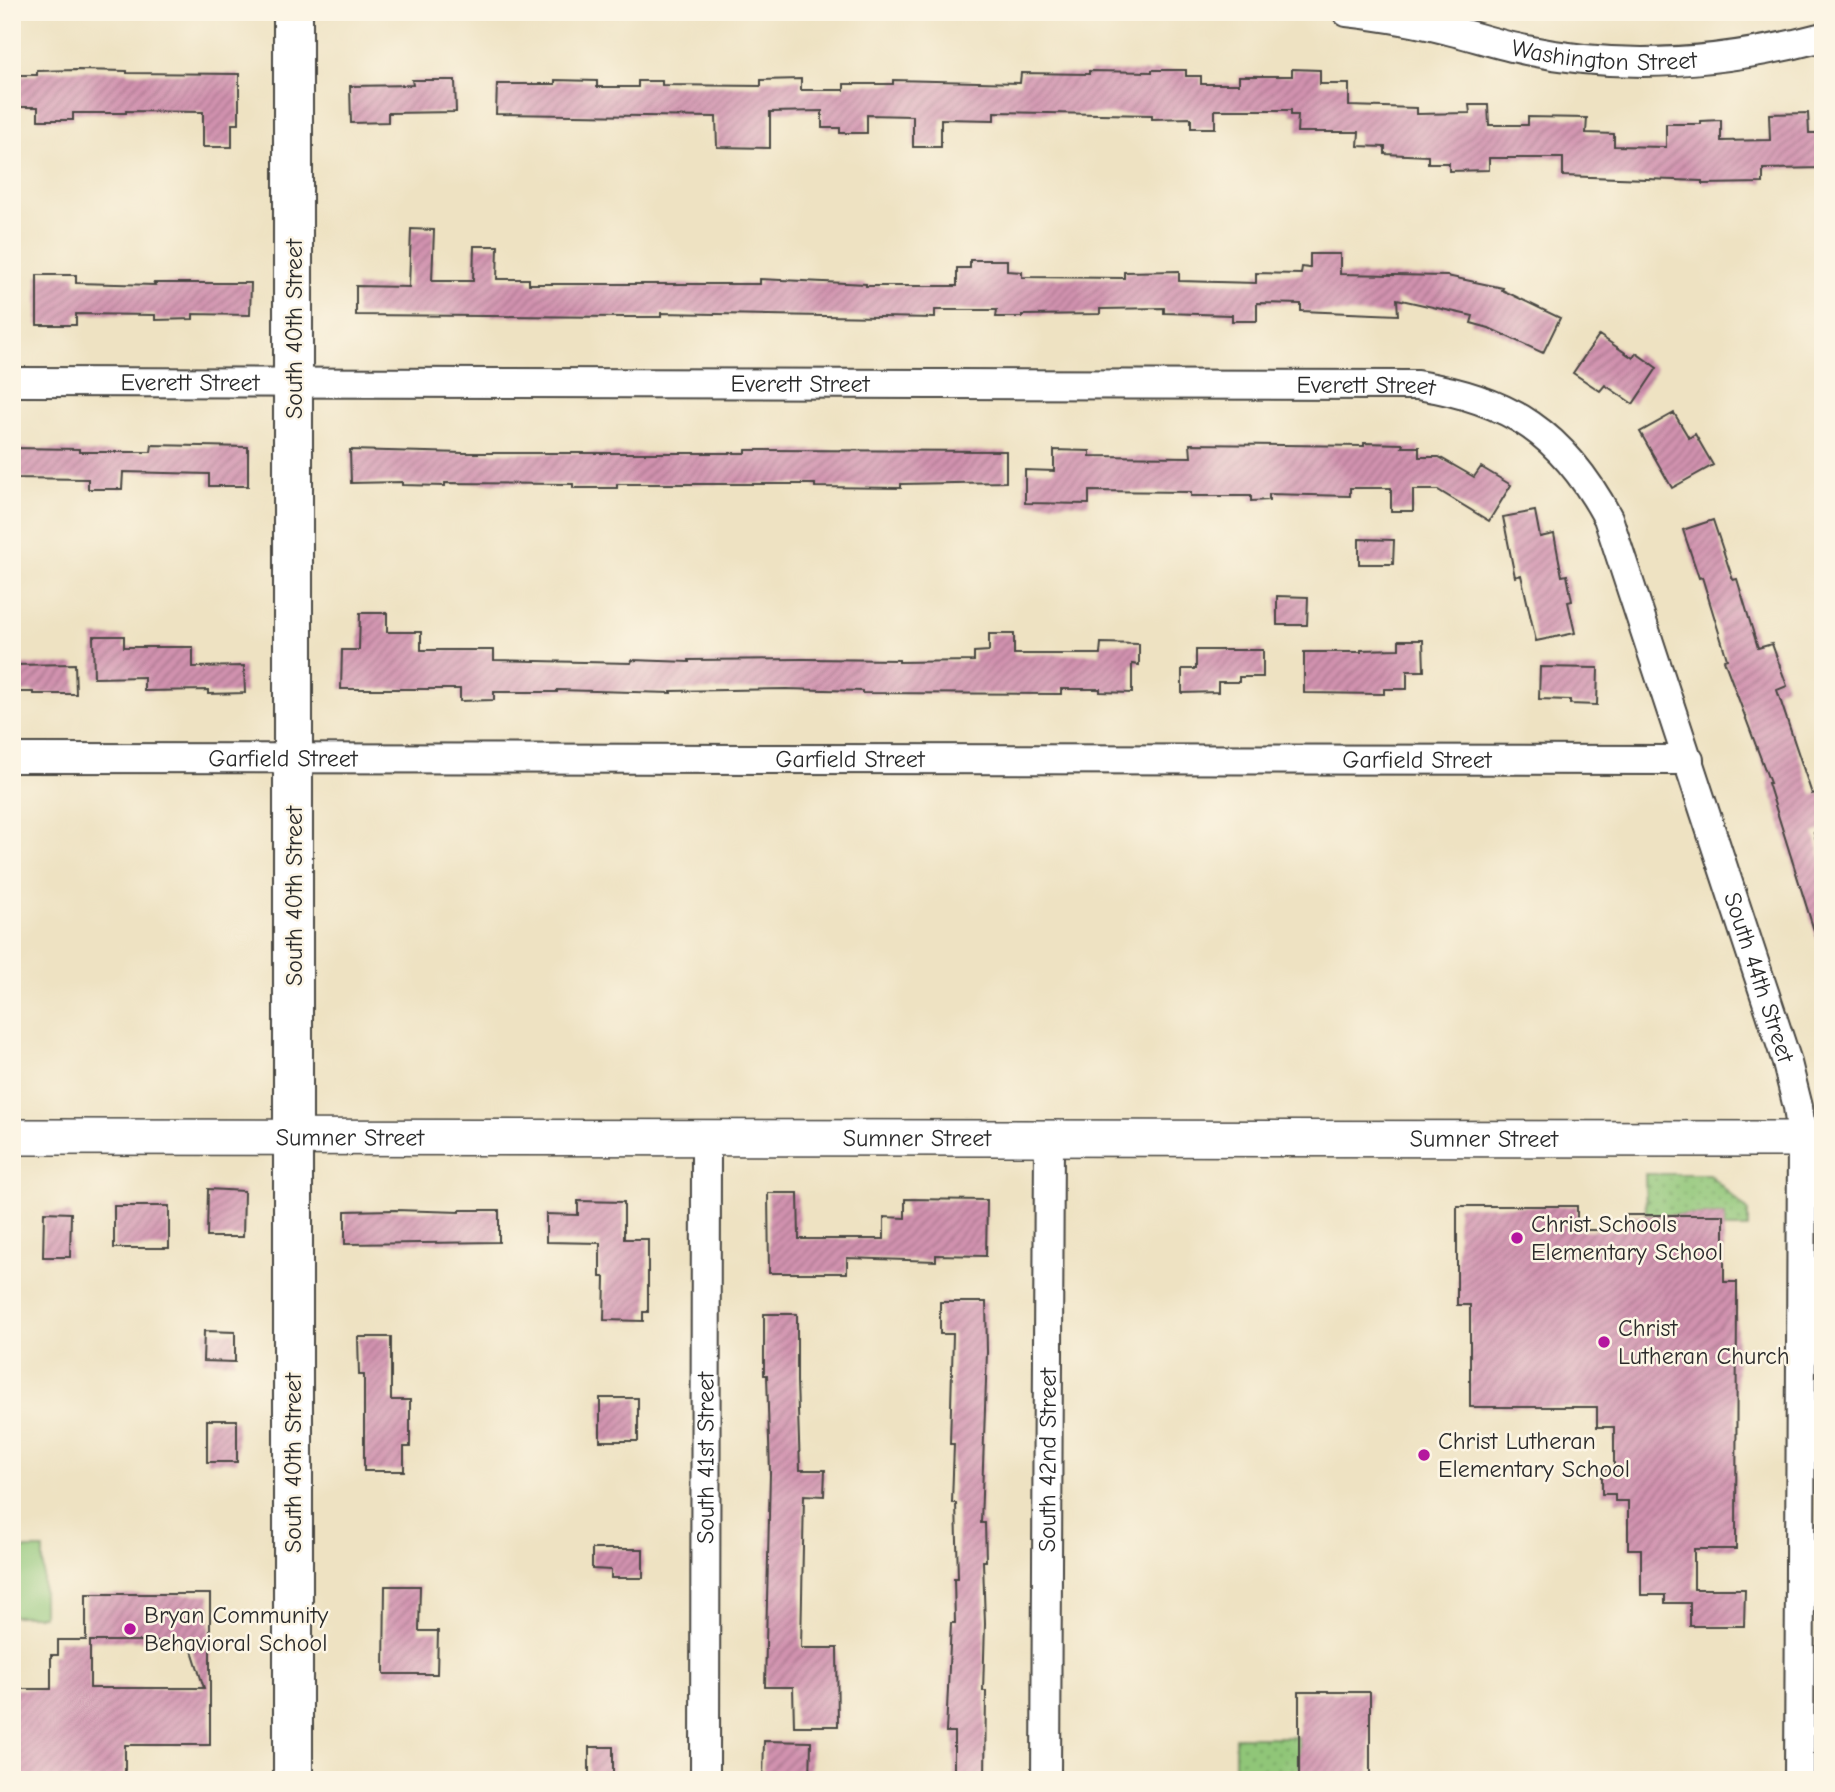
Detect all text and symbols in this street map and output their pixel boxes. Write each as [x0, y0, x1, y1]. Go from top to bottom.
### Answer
street label: Washington Street [1509, 33, 1699, 76]
street label: South 40th Street [280, 238, 308, 419]
street label: Everett Street [120, 368, 261, 397]
street label: Everett Street [730, 370, 871, 398]
street label: Everett Street [1296, 371, 1439, 402]
street label: Garfield Street [208, 744, 359, 772]
street label: Garfield Street [775, 745, 926, 773]
street label: Garfield Street [1342, 746, 1493, 774]
street label: South 40th Street [280, 805, 308, 986]
street label: South 44th Street [1718, 889, 1800, 1067]
street label: Sumner Street [276, 1123, 425, 1151]
street label: Sumner Street [843, 1124, 992, 1152]
street label: Sumner Street [1410, 1125, 1559, 1153]
place label: Christ Schools Elementary School [1531, 1210, 1723, 1266]
marker: Christ Schools Elementary School [1509, 1230, 1525, 1246]
place label: Christ Lutheran Church [1618, 1314, 1790, 1370]
marker: Christ Lutheran Church [1596, 1334, 1612, 1350]
street label: South 42nd Street [1033, 1367, 1062, 1552]
street label: South 41st Street [691, 1371, 720, 1544]
street label: South 40th Street [279, 1372, 307, 1553]
place label: Christ Lutheran Elementary School [1438, 1427, 1630, 1483]
marker: Christ Lutheran Elementary School [1416, 1447, 1432, 1463]
place label: Bryan Community Behavioral School [144, 1601, 328, 1657]
marker: Bryan Community Behavioral School [122, 1621, 138, 1637]

